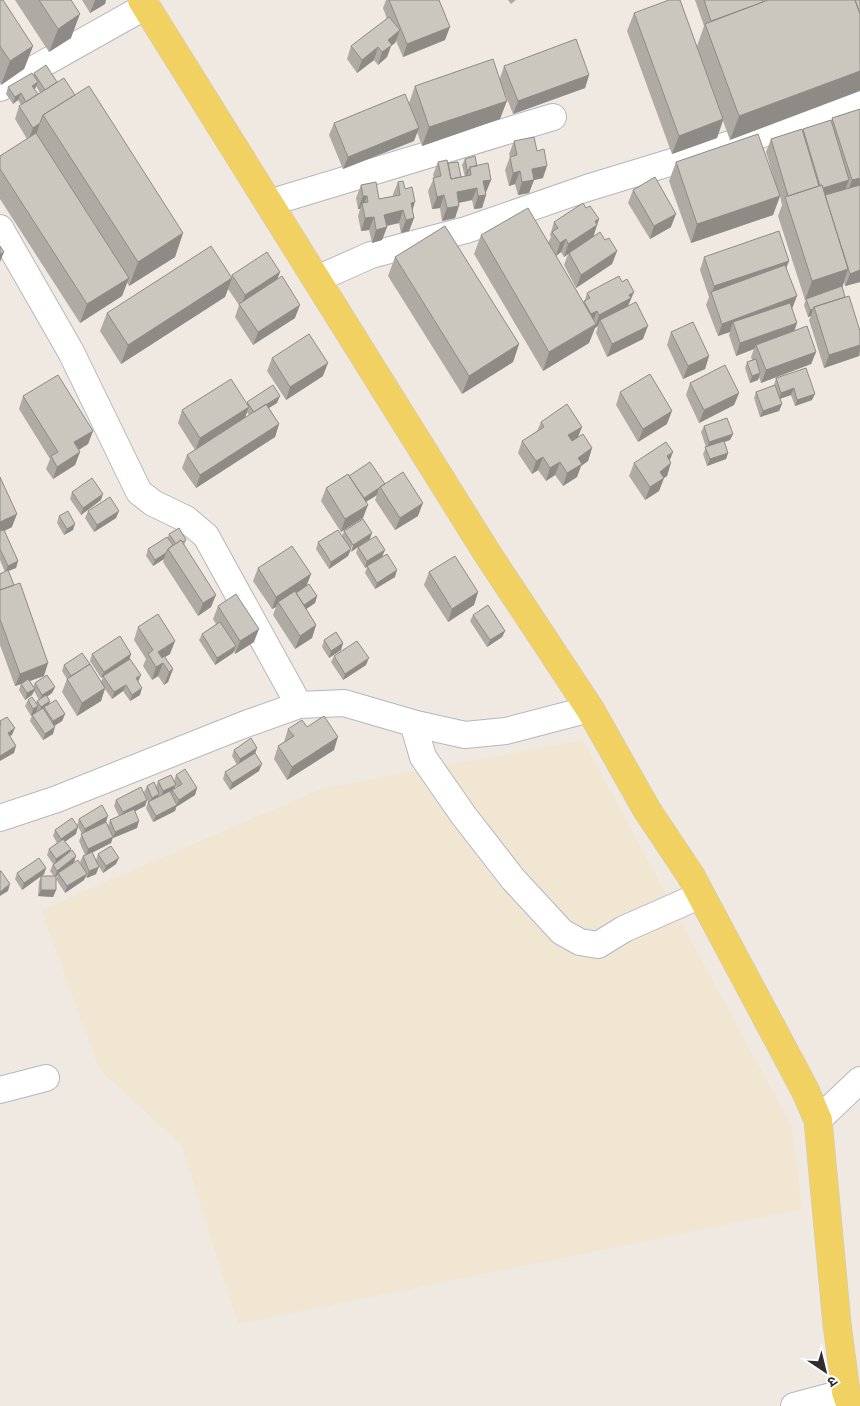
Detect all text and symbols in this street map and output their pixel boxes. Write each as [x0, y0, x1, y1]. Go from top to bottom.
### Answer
north arrow [800, 1346, 850, 1396]
text: उ [823, 1372, 841, 1392]

